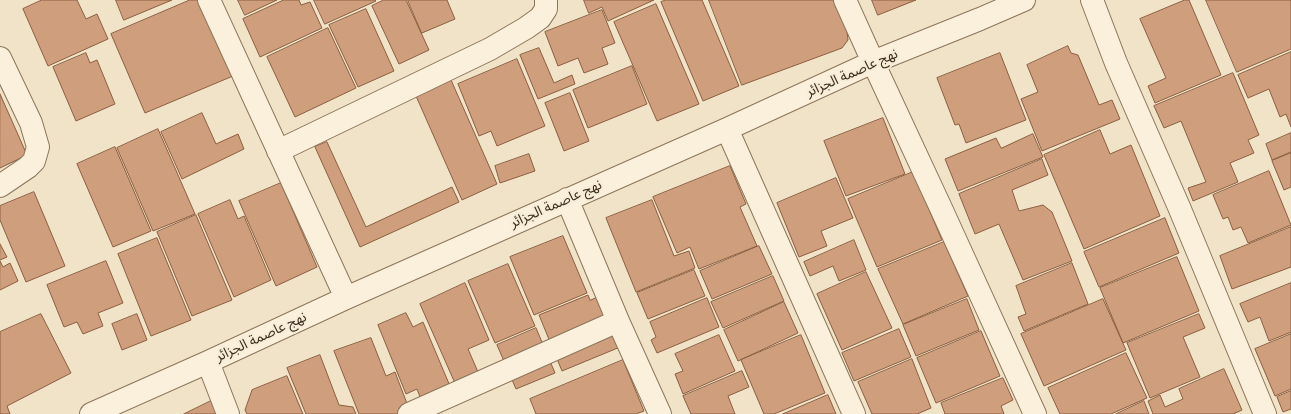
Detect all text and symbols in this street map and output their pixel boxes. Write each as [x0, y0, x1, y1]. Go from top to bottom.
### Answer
street label: نهج عاصمة الجزائر [804, 45, 900, 101]
street label: نهج عاصمة الجزائر [508, 176, 604, 232]
street label: نهج عاصمة الجزائر [213, 309, 309, 365]

